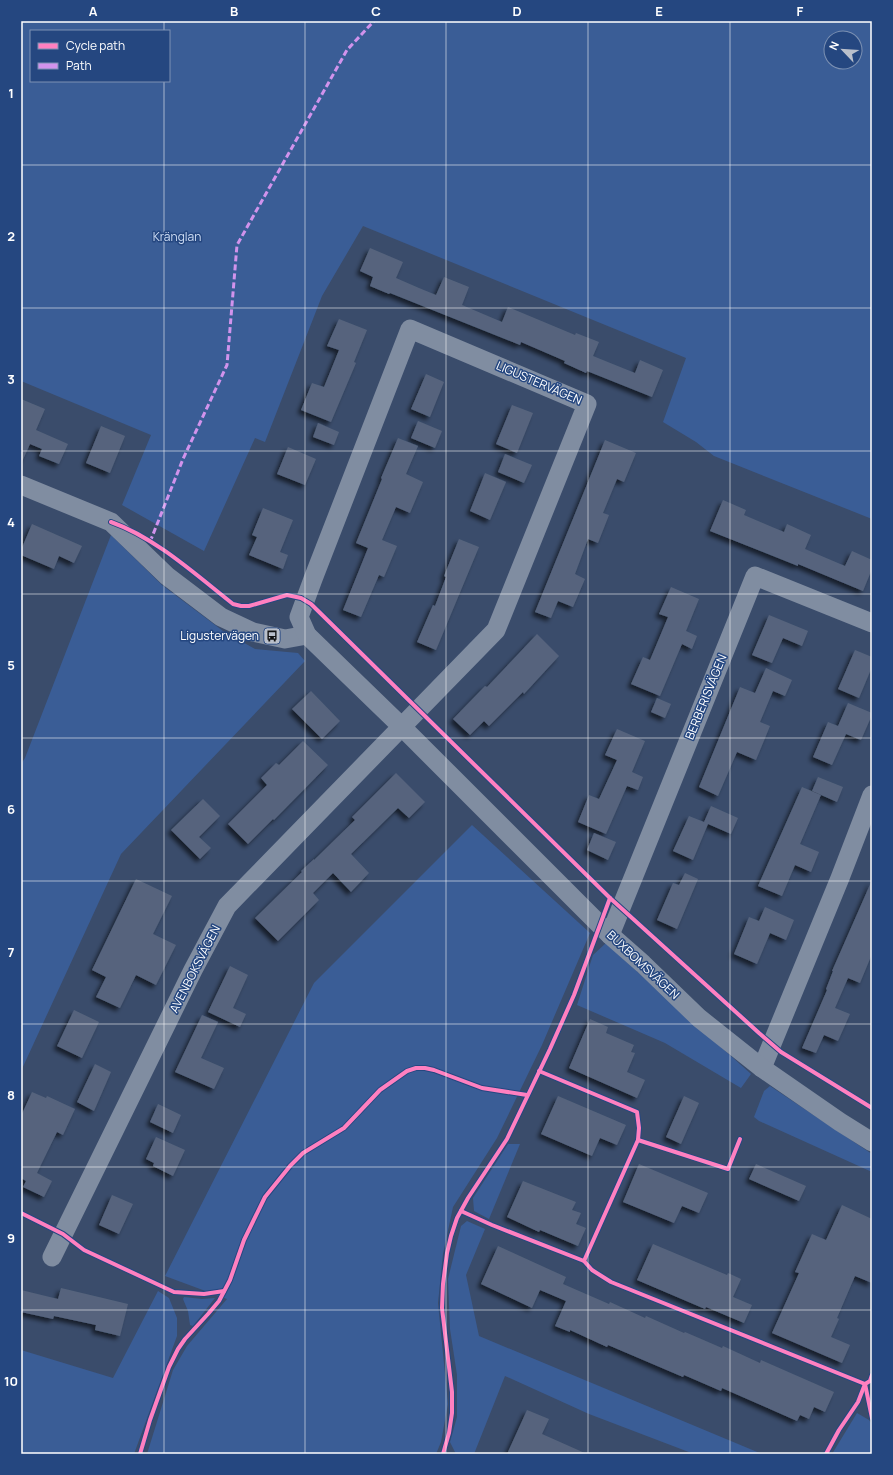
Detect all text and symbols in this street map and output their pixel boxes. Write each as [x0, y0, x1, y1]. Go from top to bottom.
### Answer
text: A [89, 2, 98, 20]
text: B [230, 2, 238, 20]
text: C [371, 2, 381, 20]
text: D [512, 2, 522, 20]
text: E [655, 2, 663, 20]
text: F [797, 2, 804, 20]
legend [30, 30, 170, 82]
north arrow [823, 30, 863, 70]
text: Cycle path [66, 37, 125, 54]
text: N [825, 39, 842, 52]
text: Path [66, 57, 92, 74]
text: 1 [8, 84, 14, 102]
text: 2 [7, 227, 15, 245]
park label: Kränglan [153, 228, 201, 245]
street label: LIGUSTERVÄGEN [494, 357, 585, 408]
text: 3 [7, 370, 15, 388]
text: 4 [7, 513, 15, 531]
bus stop icon: Ligustervägen [262, 626, 282, 646]
place label: Ligustervägen [180, 627, 259, 644]
street label: BERBERISVÄGEN [681, 652, 730, 742]
text: 5 [7, 656, 15, 674]
text: 6 [7, 800, 15, 818]
street label: AVENBOKSVÄGEN [165, 922, 224, 1016]
street label: BUXBOMSVÄGEN [603, 926, 683, 1003]
text: 7 [8, 943, 15, 961]
text: 8 [7, 1086, 15, 1104]
text: 9 [7, 1229, 15, 1247]
text: 10 [4, 1372, 18, 1390]

